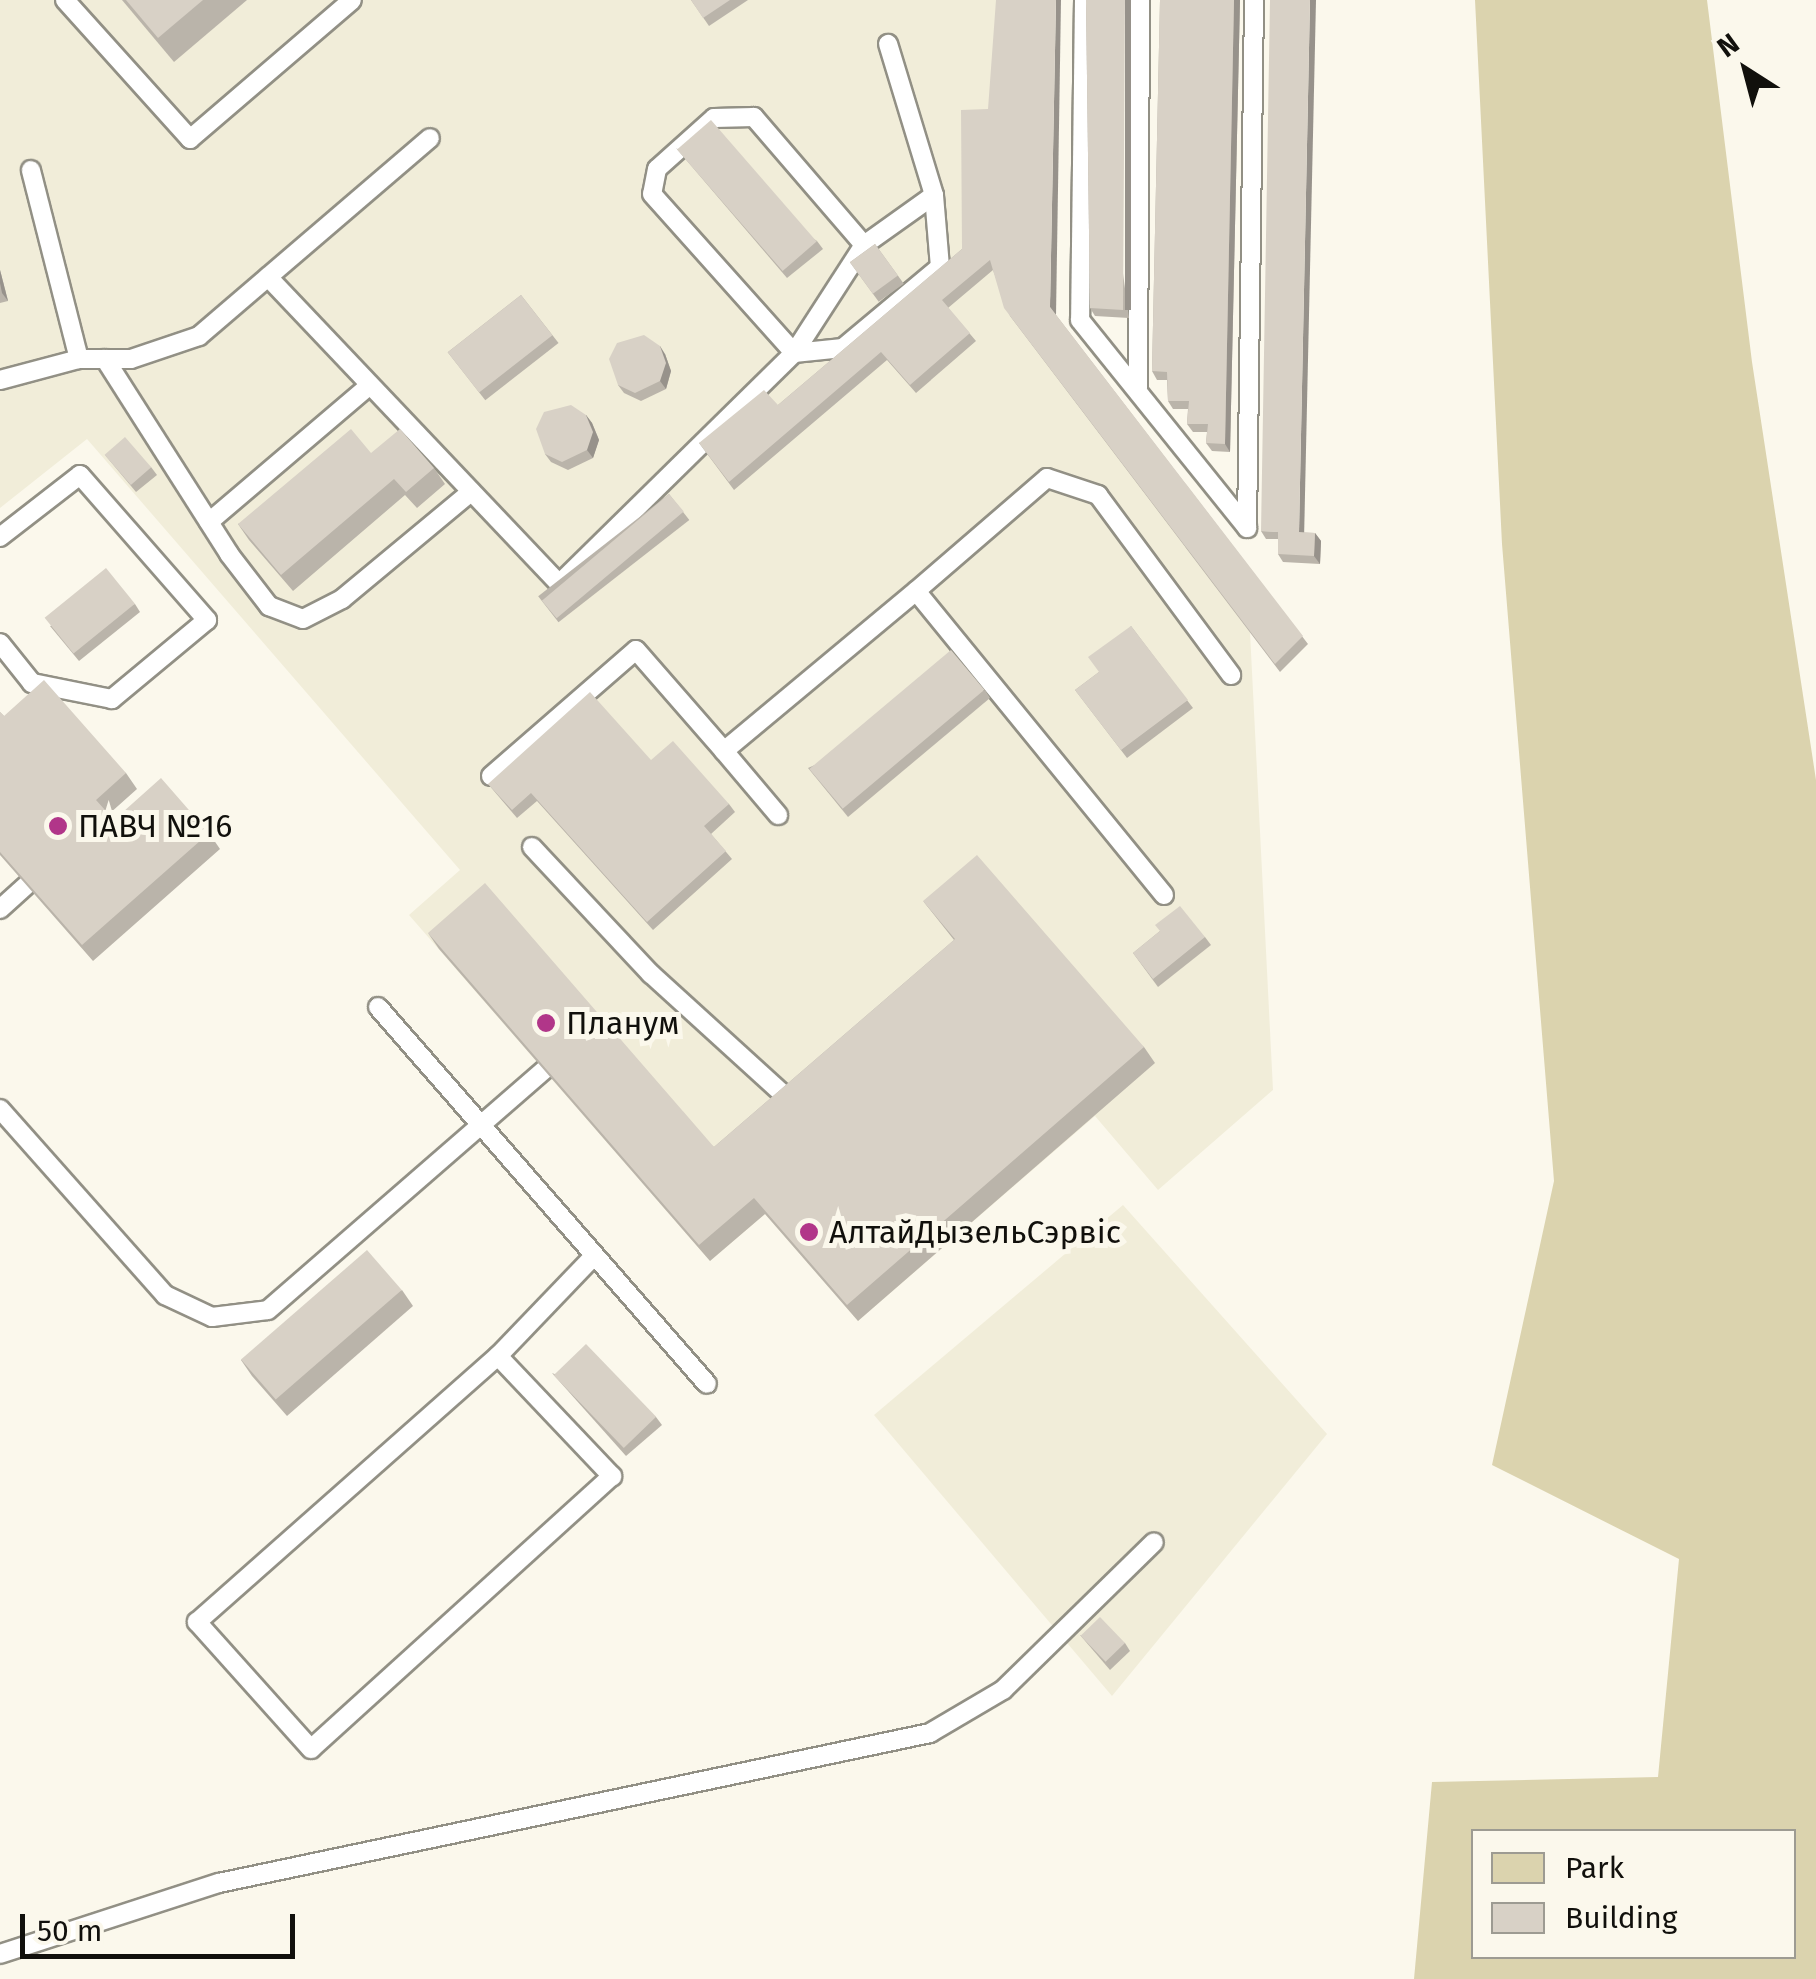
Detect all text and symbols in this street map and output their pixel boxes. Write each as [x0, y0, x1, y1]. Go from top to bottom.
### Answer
north arrow [1696, 20, 1796, 120]
text: N [1711, 27, 1745, 64]
place label: ПАВЧ №16 [78, 807, 232, 845]
marker: ПАВЧ №16 [47, 815, 69, 837]
place label: Планум [566, 1004, 680, 1042]
marker: Планум [535, 1012, 557, 1034]
place label: АлтайДызельСэрвіс [829, 1213, 1121, 1251]
marker: АлтайДызельСэрвіс [798, 1221, 820, 1243]
legend [1471, 1829, 1796, 1959]
text: Park [1565, 1850, 1624, 1886]
scale bar [25, 1894, 300, 1956]
text: Building [1565, 1900, 1677, 1936]
text: 50 m [37, 1913, 102, 1949]

